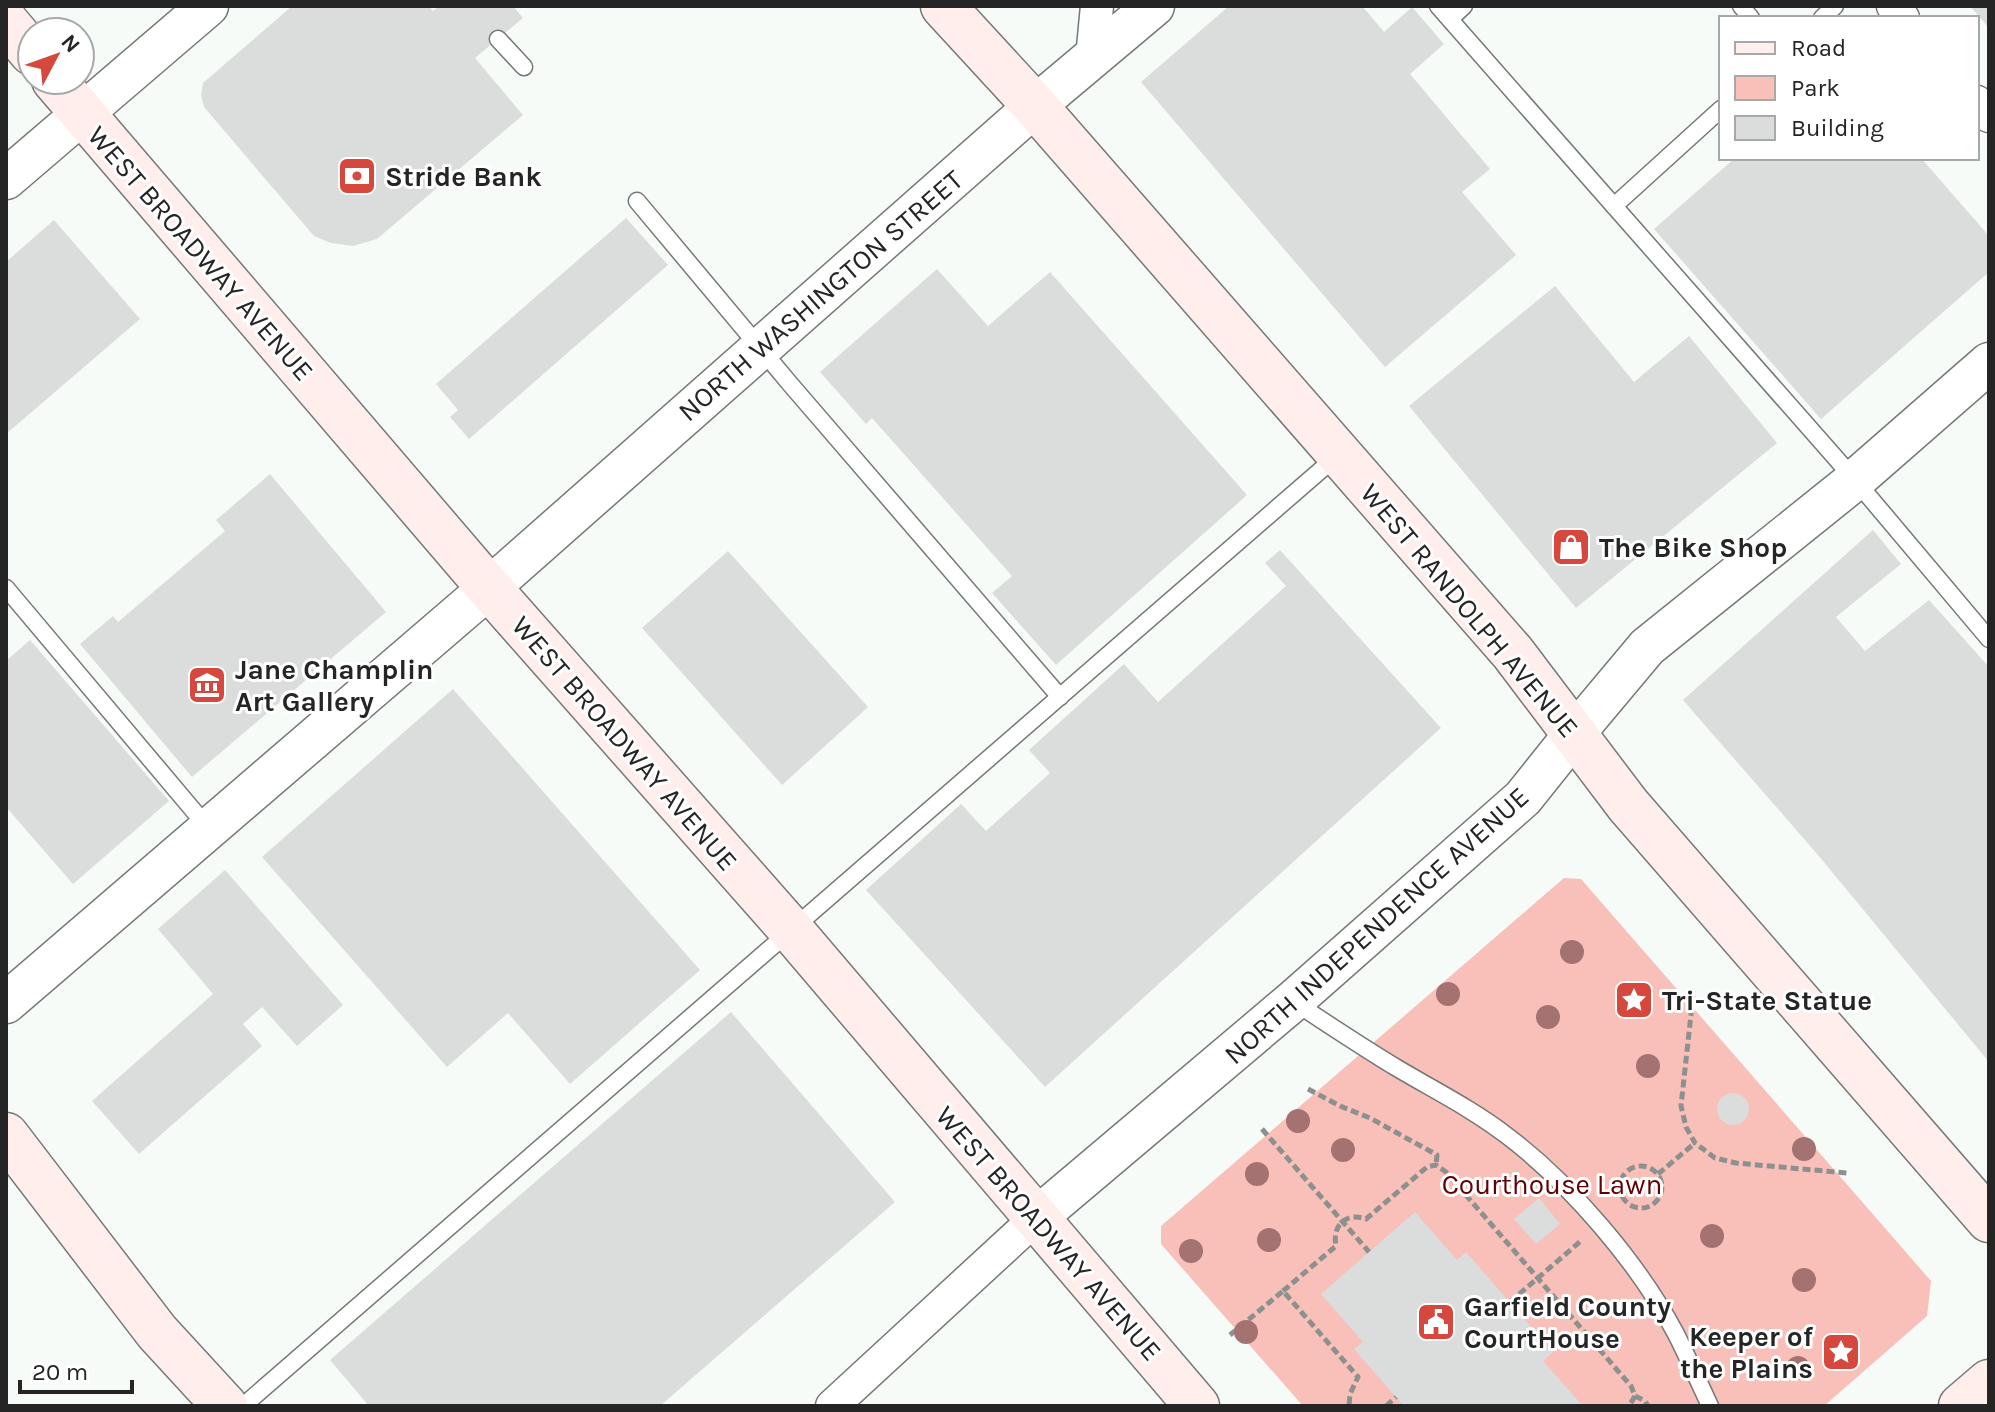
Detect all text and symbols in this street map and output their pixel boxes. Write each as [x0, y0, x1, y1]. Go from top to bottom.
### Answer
north arrow [16, 16, 96, 96]
legend [1719, 16, 1979, 160]
text: N [55, 29, 85, 58]
text: Road [1791, 34, 1846, 62]
text: Park [1791, 74, 1840, 102]
text: Building [1791, 114, 1884, 142]
street label: WEST BROADWAY AVENUE [81, 119, 320, 388]
bank icon: Stride Bank [336, 155, 378, 197]
place label: Stride Bank [385, 160, 542, 193]
street label: NORTH WASHINGTON STREET [671, 163, 969, 428]
street label: WEST RANDOLPH AVENUE [1354, 477, 1585, 744]
shop icon: The Bike Shop [1550, 526, 1592, 568]
place label: The Bike Shop [1599, 531, 1787, 564]
street label: WEST BROADWAY AVENUE [505, 609, 744, 878]
place label: Jane Champlin Art Gallery [235, 653, 434, 718]
museum icon: Jane Champlin Art Gallery [186, 664, 228, 706]
street label: NORTH INDEPENDENCE AVENUE [1217, 780, 1535, 1071]
place icon: Tri-State Statue [1613, 979, 1655, 1021]
place label: Tri-State Statue [1662, 984, 1872, 1017]
street label: WEST BROADWAY AVENUE [929, 1099, 1168, 1368]
park label: Courthouse Lawn [1442, 1168, 1662, 1201]
place label: Garfield County CourtHouse [1464, 1290, 1671, 1355]
public building icon: Garfield County CourtHouse [1415, 1301, 1457, 1343]
place label: Keeper of the Plains [1680, 1320, 1814, 1385]
place icon: Keeper of the Plains [1820, 1331, 1862, 1373]
scale bar [20, 1344, 132, 1394]
text: 20 m [32, 1358, 88, 1386]

